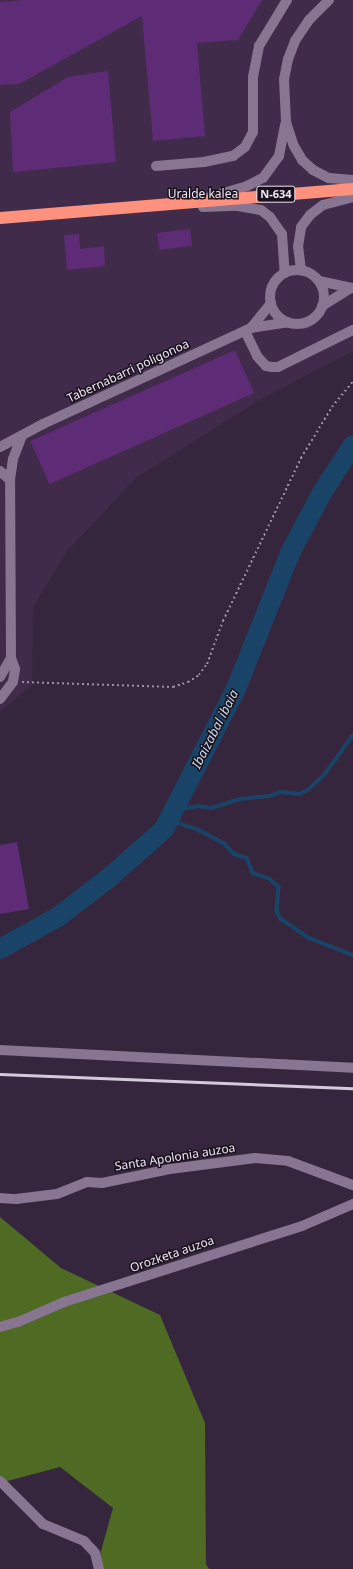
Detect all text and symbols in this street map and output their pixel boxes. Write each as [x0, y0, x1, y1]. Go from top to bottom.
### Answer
road number: N-634 [256, 185, 296, 203]
street label: Uralde kalea [168, 187, 238, 201]
street label: Tabernabarri poligonoa [65, 336, 191, 406]
water label: Ibaizabal ibaia [188, 687, 242, 771]
street label: Santa Apolonia auzoa [114, 1140, 236, 1174]
street label: Orozketa auzoa [128, 1233, 216, 1275]

